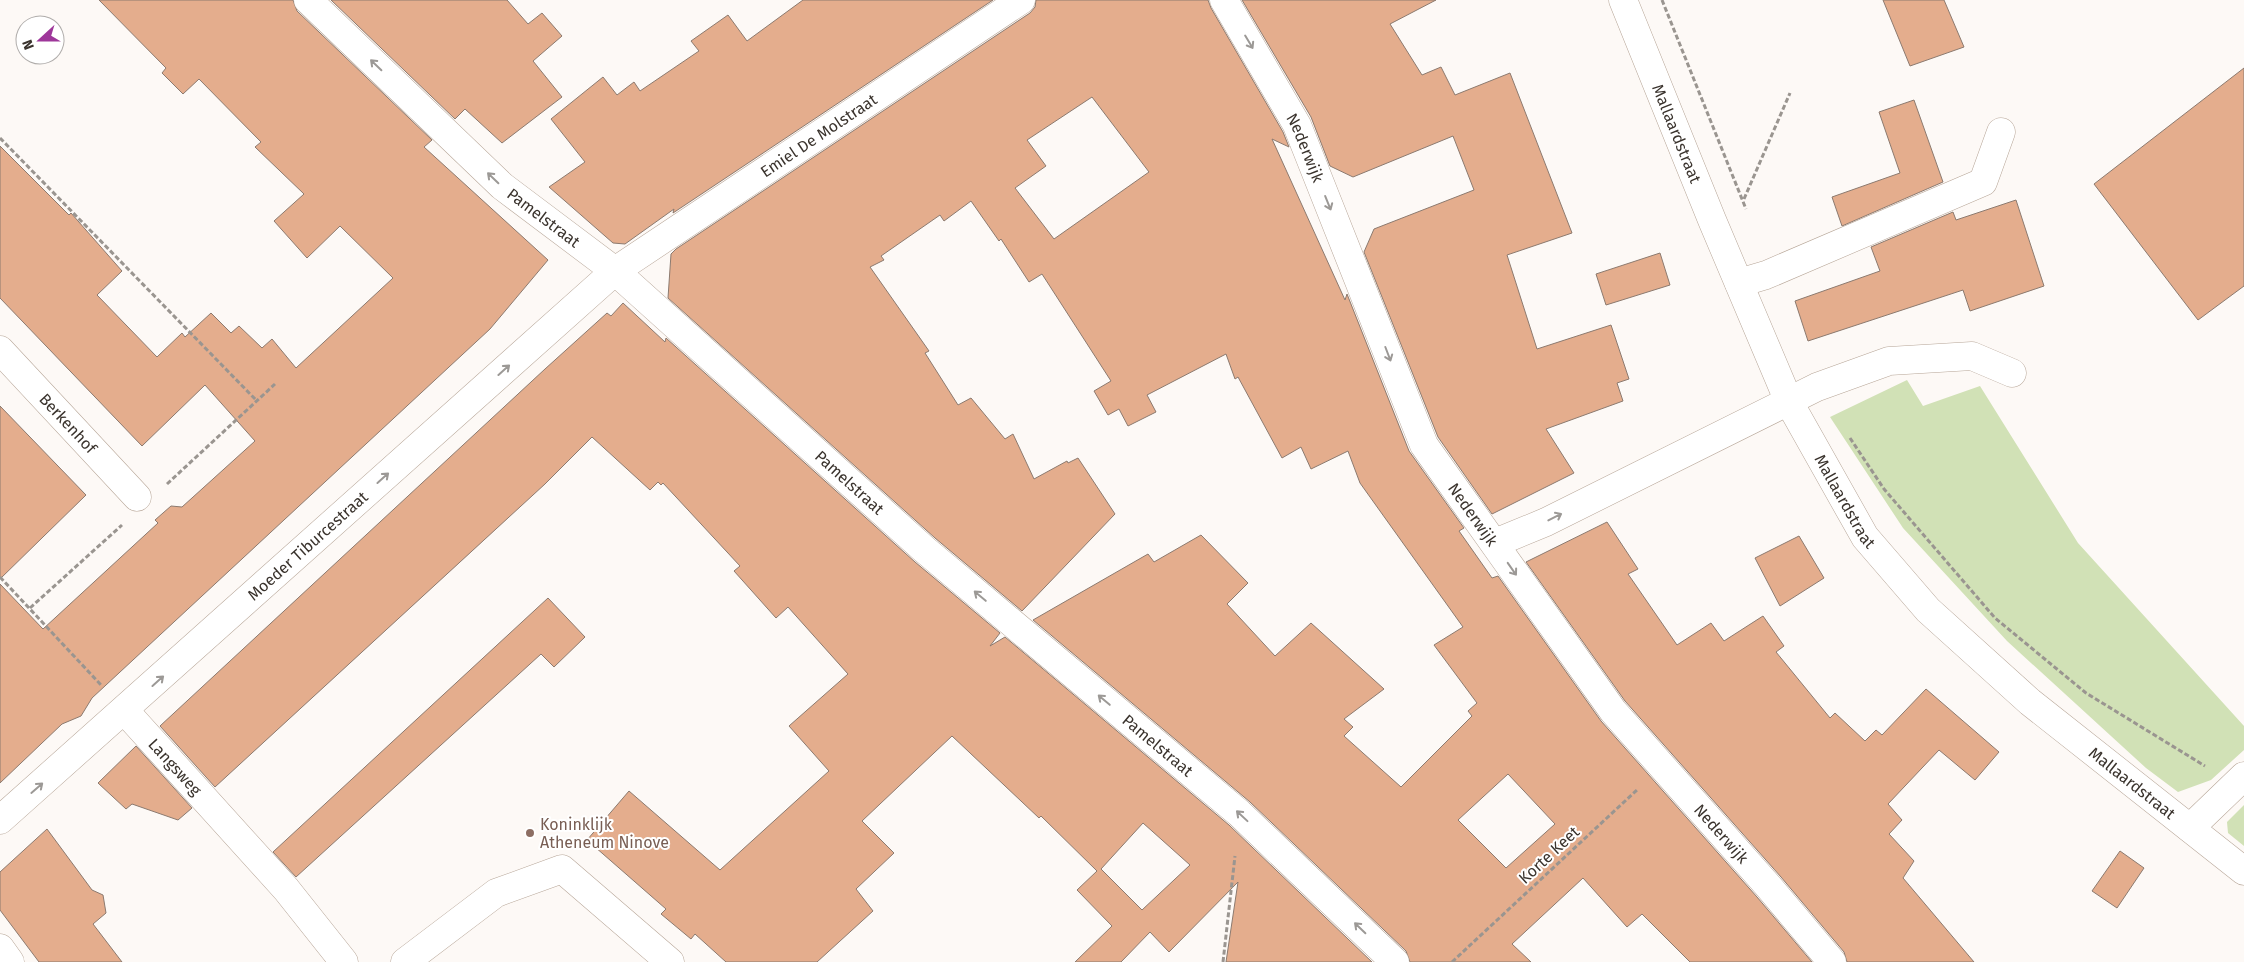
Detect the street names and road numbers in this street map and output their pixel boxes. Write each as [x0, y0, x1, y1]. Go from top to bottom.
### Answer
street label: Mallaardstraat [1649, 81, 1706, 186]
street label: Emiel De Molstraat [757, 89, 881, 181]
street label: Nederwijk [1283, 110, 1329, 186]
street label: Pamelstraat [504, 184, 584, 251]
street label: Berkenhof [36, 389, 102, 458]
street label: Pamelstraat [811, 446, 888, 518]
street label: Mallaardstraat [1811, 451, 1880, 552]
street label: Nederwijk [1444, 479, 1503, 550]
street label: Moeder Tiburcestraat [243, 487, 372, 604]
street label: Pamelstraat [1119, 710, 1197, 780]
street label: Langsweg [145, 734, 206, 799]
street label: Mallaardstraat [2085, 743, 2180, 823]
street label: Nederwijk [1690, 800, 1753, 868]
street label: Korte Keet [1515, 822, 1583, 888]

